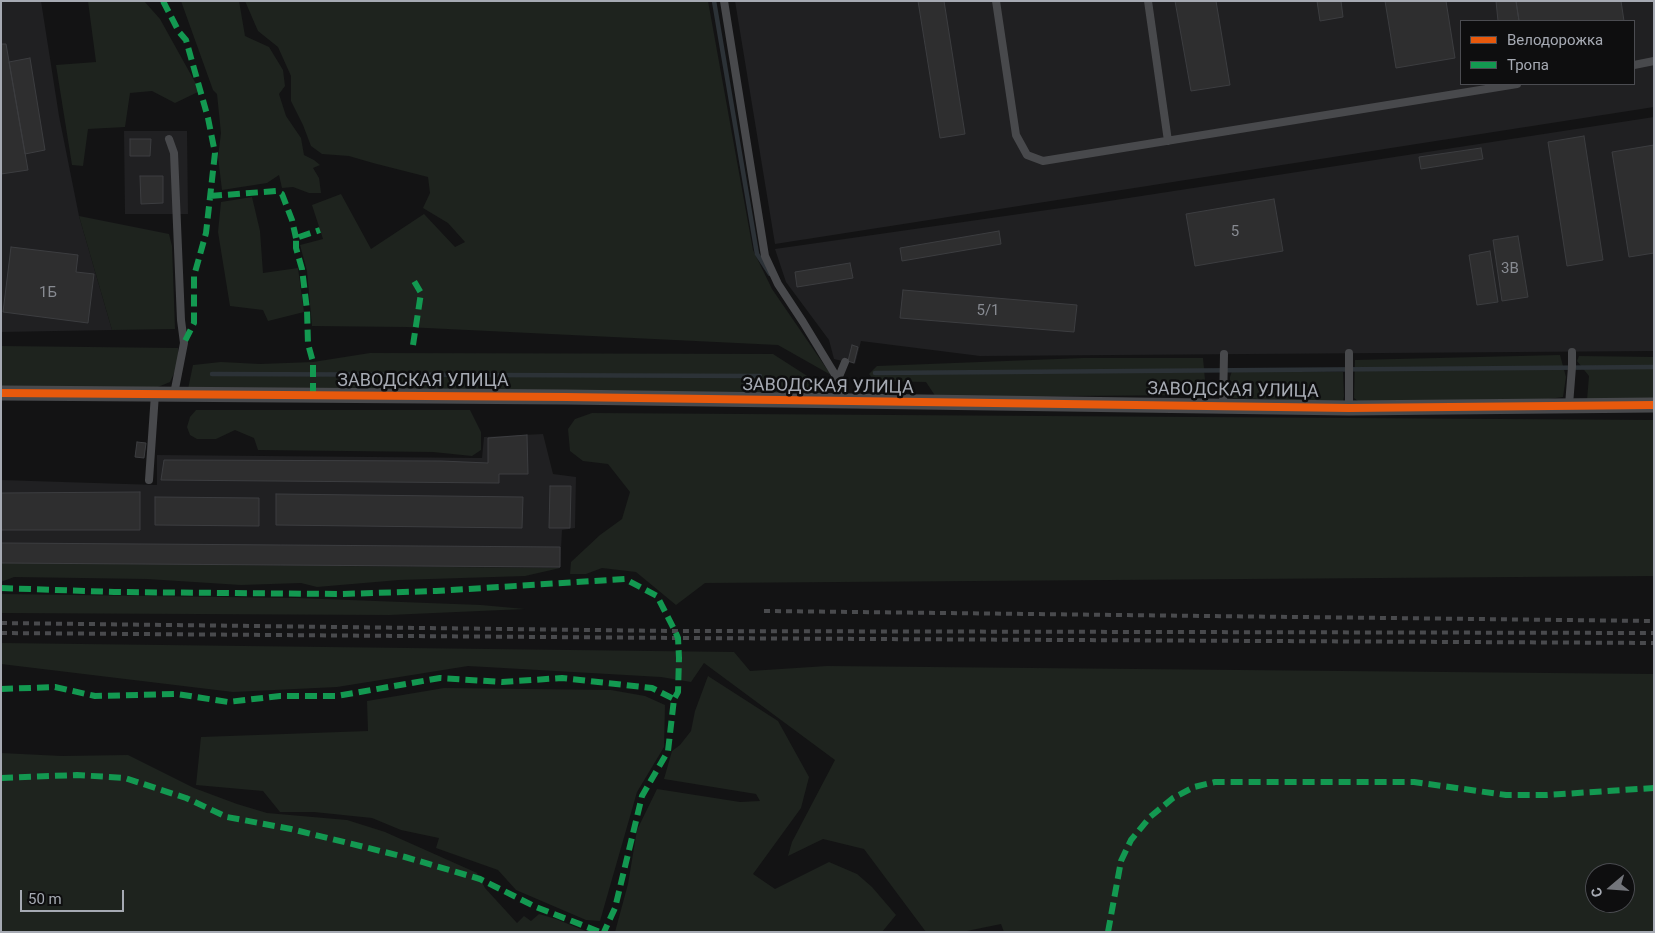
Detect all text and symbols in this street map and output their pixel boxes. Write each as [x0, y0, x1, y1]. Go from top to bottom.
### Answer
legend [1460, 20, 1635, 85]
text: Велодорожка [1507, 31, 1603, 49]
text: Тропа [1507, 56, 1549, 74]
house number: 5 [1231, 223, 1239, 241]
house number: 3В [1501, 260, 1519, 278]
house number: 1Б [39, 284, 57, 302]
house number: 5/1 [976, 302, 1000, 320]
street label: ЗАВОДСКАЯ УЛИЦА [337, 370, 509, 392]
street label: ЗАВОДСКАЯ УЛИЦА [742, 375, 914, 399]
street label: ЗАВОДСКАЯ УЛИЦА [1147, 379, 1319, 403]
north arrow [1585, 863, 1635, 913]
scale bar [22, 880, 126, 912]
text: С [1588, 886, 1606, 899]
text: 50 m [28, 890, 62, 908]

